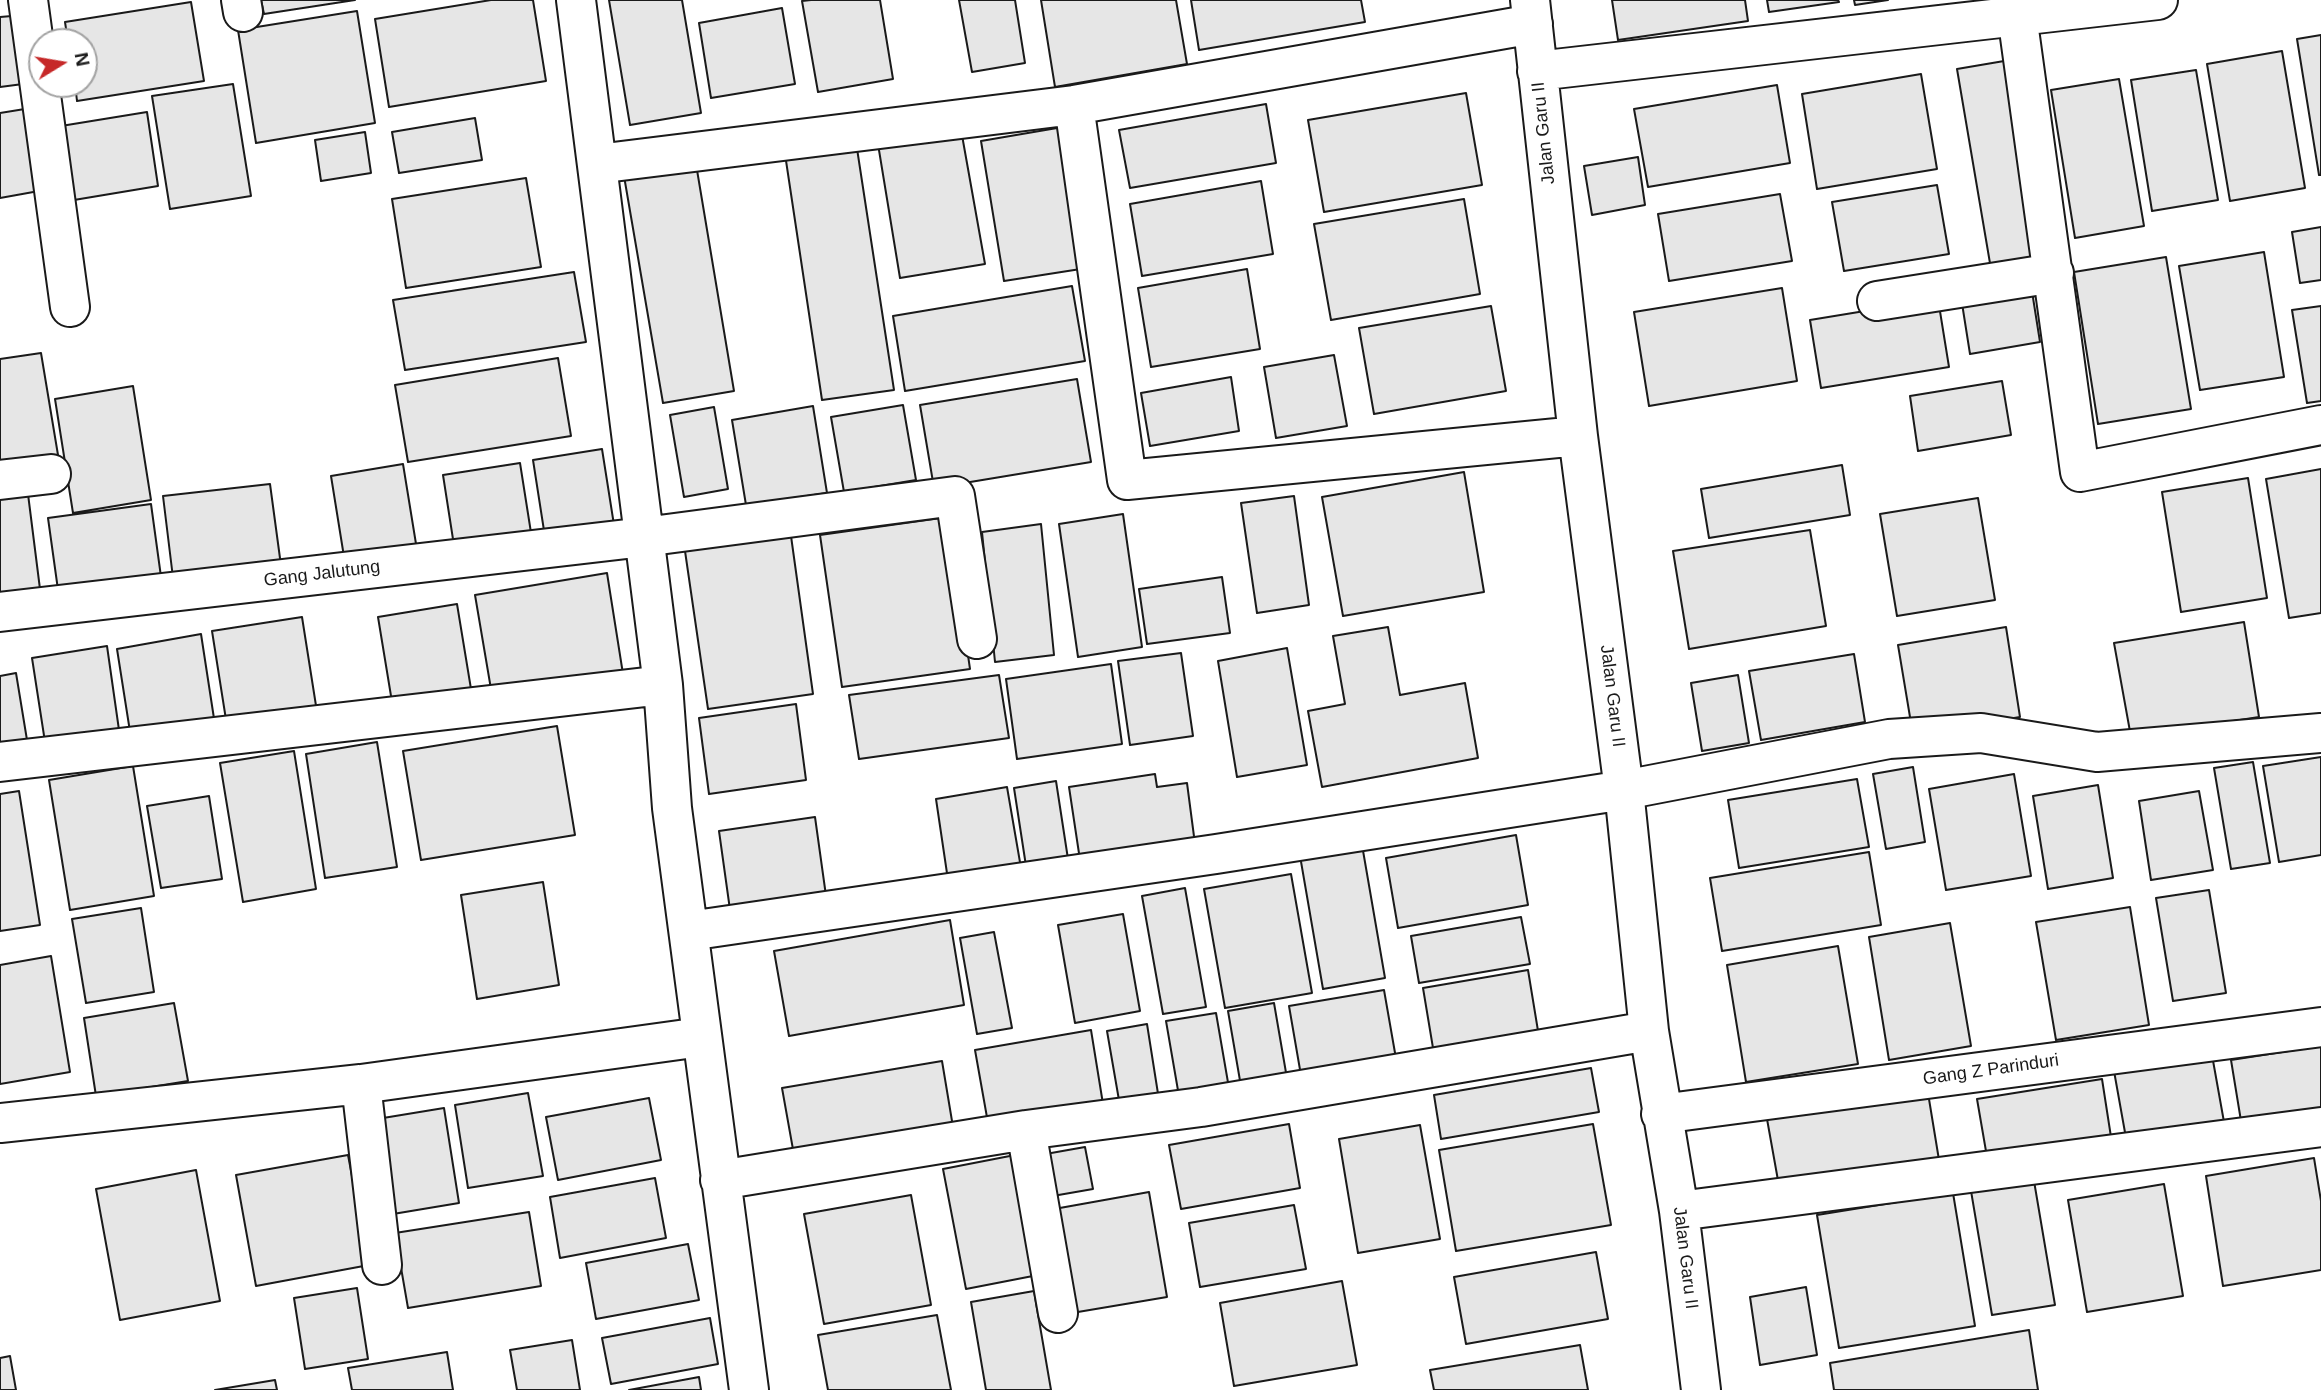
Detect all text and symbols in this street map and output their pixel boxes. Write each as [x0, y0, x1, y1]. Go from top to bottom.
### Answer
north arrow [28, 28, 98, 98]
text: N [71, 51, 94, 68]
street label: Jalan Garu II [1528, 81, 1560, 185]
street label: Gang Jalutung [263, 556, 381, 592]
street label: Jalan Garu II [1595, 644, 1629, 748]
street label: Gang Z Parinduri [1922, 1050, 2060, 1090]
street label: Jalan Garu II [1668, 1206, 1702, 1310]

